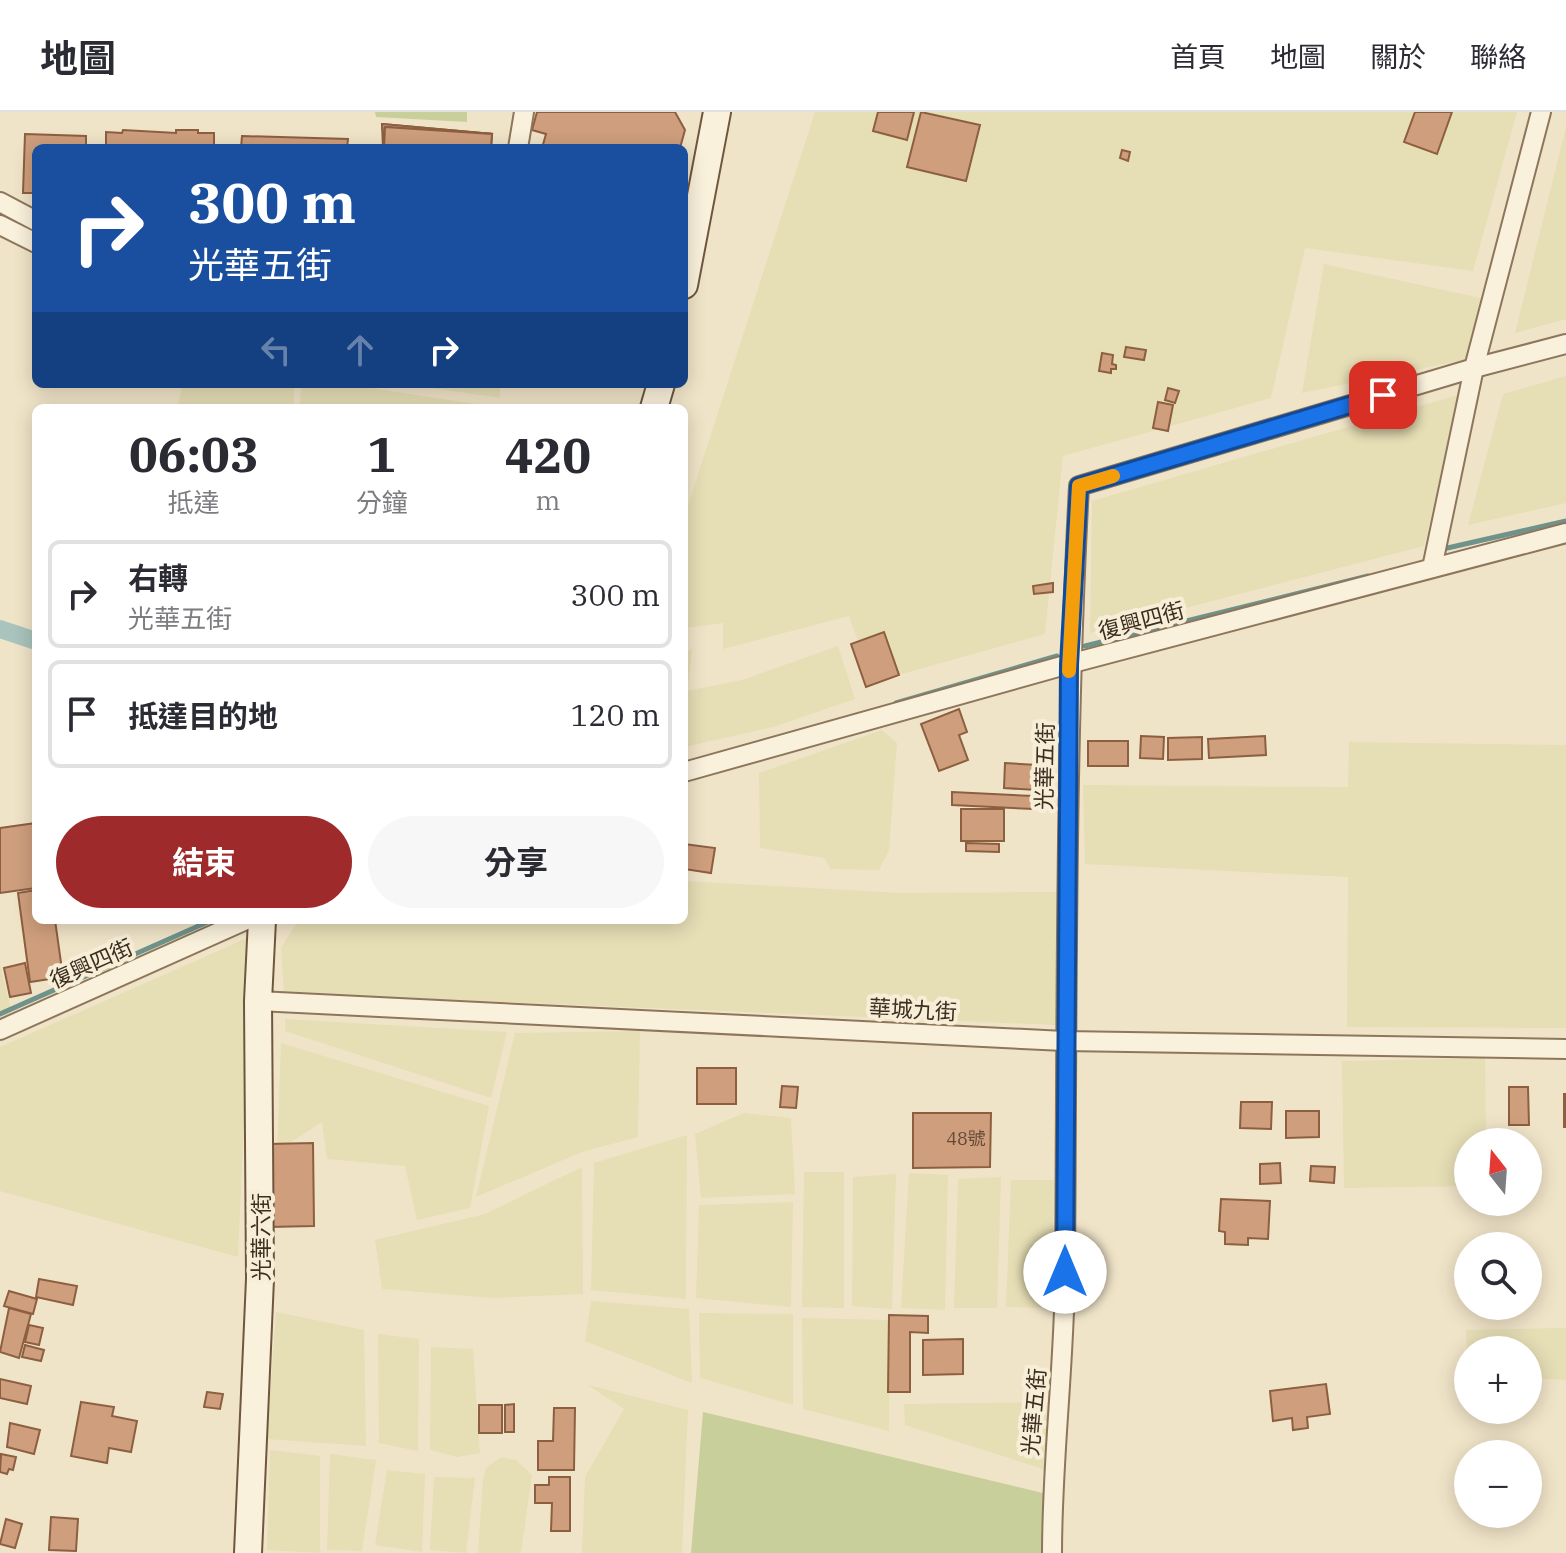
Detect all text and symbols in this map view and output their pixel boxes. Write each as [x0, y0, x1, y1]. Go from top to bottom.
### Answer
text: 地圖 [40, 33, 116, 82]
text: 首頁 [1170, 38, 1226, 75]
text: 地圖 [1270, 38, 1326, 75]
text: 關於 [1370, 38, 1426, 75]
text: 聯絡 [1470, 38, 1526, 75]
text: 300 m [188, 166, 356, 238]
icon: right [56, 176, 160, 280]
text: 光華五街 [188, 241, 332, 288]
icon: left [254, 328, 298, 372]
icon: ahead [338, 328, 382, 372]
icon: right [422, 328, 466, 372]
pin [1349, 361, 1417, 429]
icon: arrive [1361, 373, 1405, 417]
text: 06:03 [129, 423, 259, 485]
text: 1 [367, 423, 396, 485]
text: 420 [505, 424, 591, 486]
text: m [535, 483, 560, 517]
text: 抵達 [168, 485, 220, 519]
text: 分鐘 [356, 485, 408, 519]
text: 右轉 [128, 558, 188, 597]
icon: right [60, 572, 104, 616]
text: 300 m [570, 575, 660, 614]
street label: 復興四街 [1095, 595, 1187, 645]
text: 光華五街 [128, 601, 232, 635]
icon: arrive [60, 692, 104, 736]
text: 120 m [570, 695, 660, 734]
text: 抵達目的地 [128, 696, 278, 735]
street label: 光華五街 [1029, 722, 1059, 810]
button: 結束 [56, 816, 352, 908]
button: 分享 [368, 816, 664, 908]
street label: 復興四街 [45, 932, 137, 994]
street label: 華城九街 [868, 992, 958, 1026]
house number: 48號 [946, 1127, 986, 1150]
north arrow [1454, 1128, 1542, 1216]
map controls [1454, 1128, 1542, 1528]
street label: 光華六街 [246, 1193, 275, 1281]
position arrow [1023, 1230, 1107, 1314]
button: search [1454, 1232, 1542, 1320]
button: + [1454, 1336, 1542, 1424]
street label: 光華五街 [1015, 1367, 1051, 1457]
button: − [1454, 1440, 1542, 1528]

